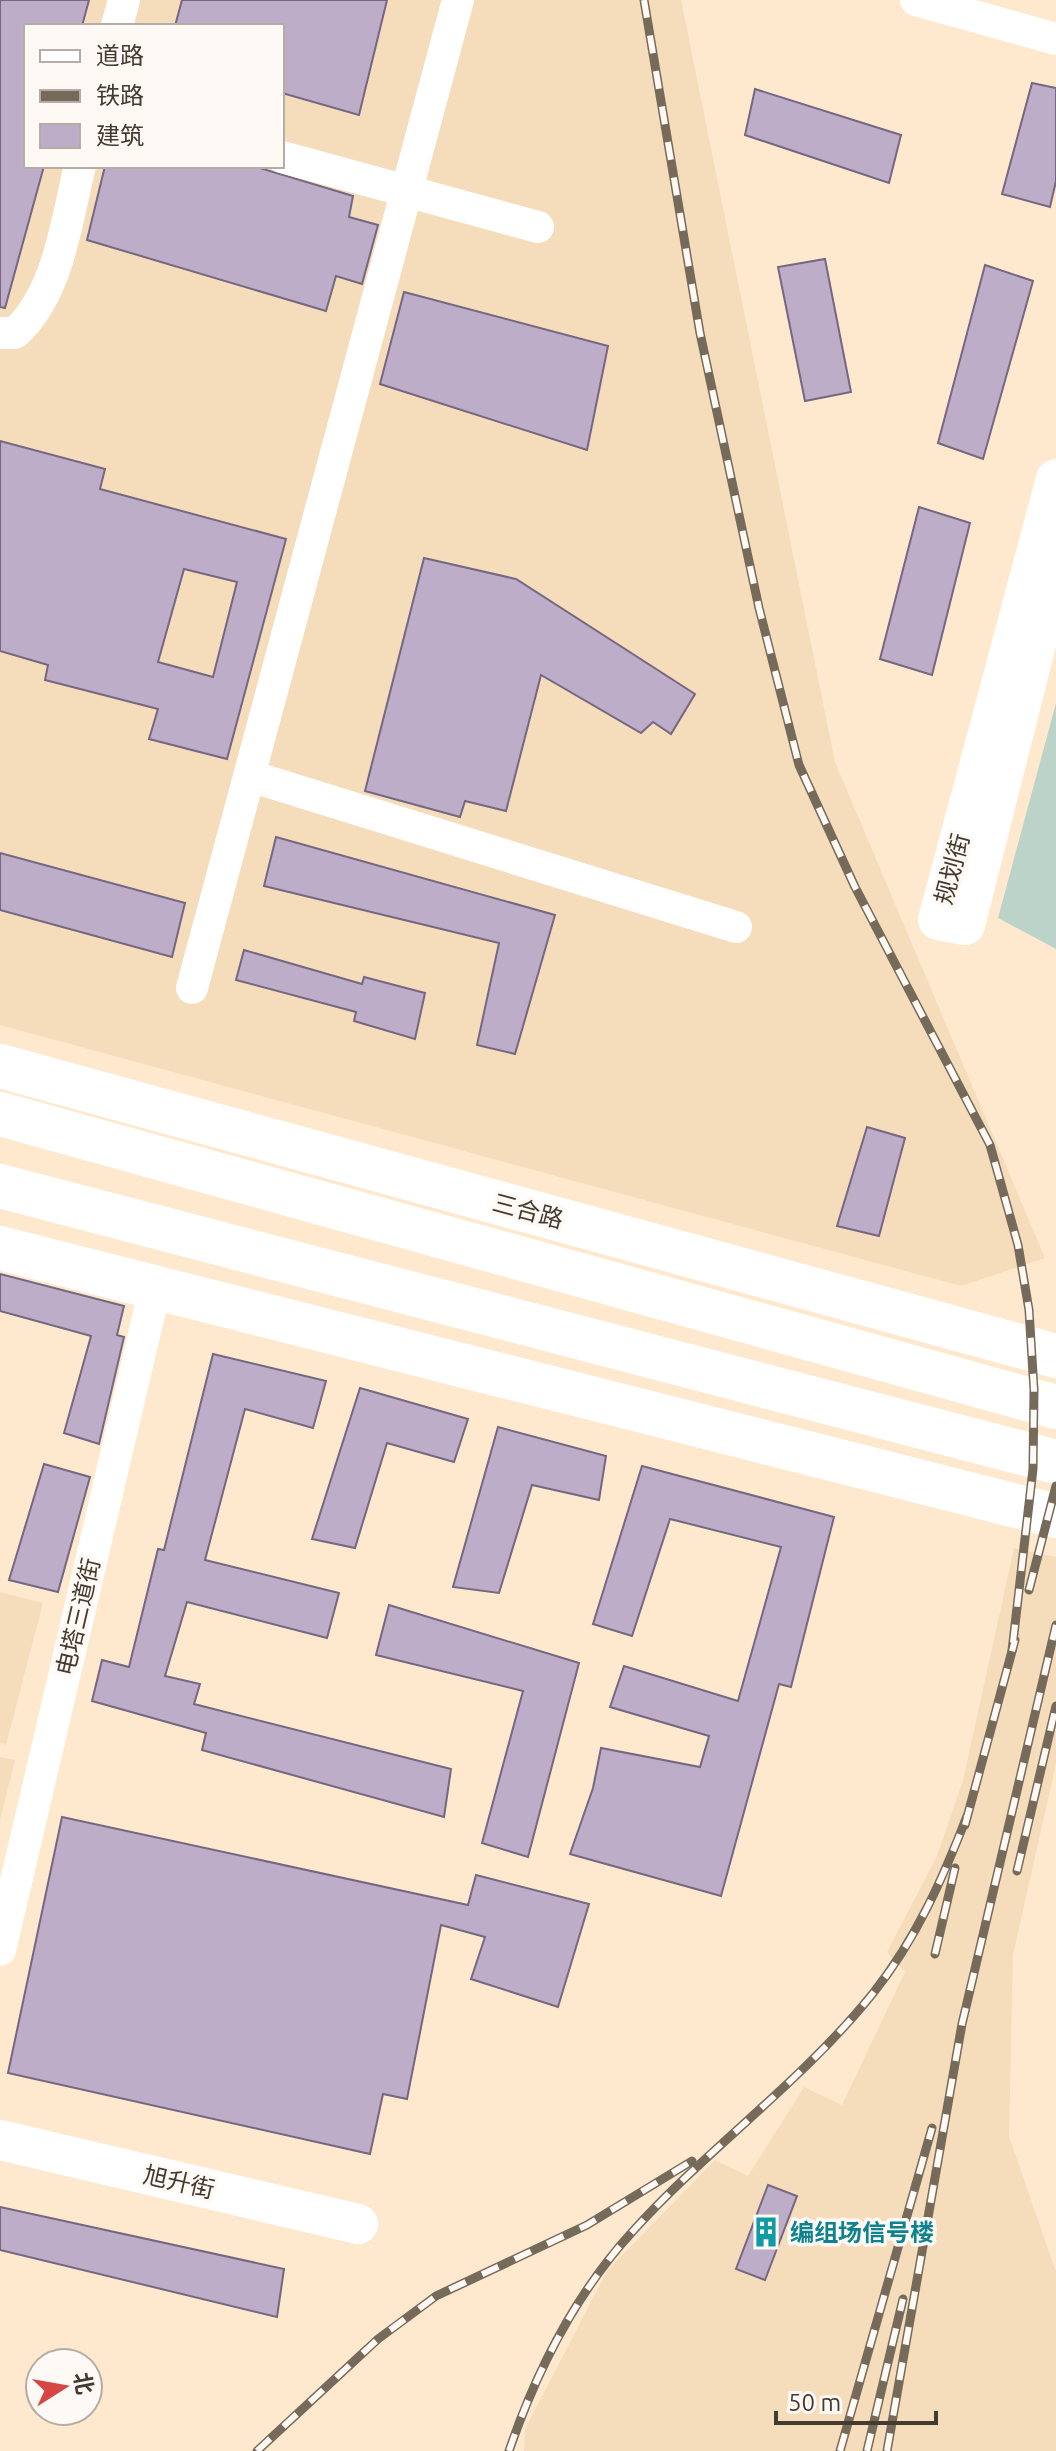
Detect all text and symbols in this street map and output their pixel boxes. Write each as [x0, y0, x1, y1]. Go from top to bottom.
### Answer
legend [24, 24, 284, 168]
text: 道路 [96, 42, 144, 69]
text: 铁路 [96, 82, 144, 109]
text: 建筑 [96, 122, 144, 149]
street label: 规划街 [930, 831, 974, 907]
street label: 三合路 [490, 1189, 566, 1233]
street label: 电塔三道街 [51, 1556, 105, 1678]
street label: 旭升街 [141, 2161, 217, 2203]
building icon: 编组场信号楼 [749, 2215, 783, 2249]
place label: 编组场信号楼 [790, 2219, 934, 2246]
north arrow [24, 2347, 104, 2427]
text: 北 [70, 2370, 98, 2396]
scale bar [776, 2375, 936, 2425]
text: 50 m [788, 2389, 841, 2416]

